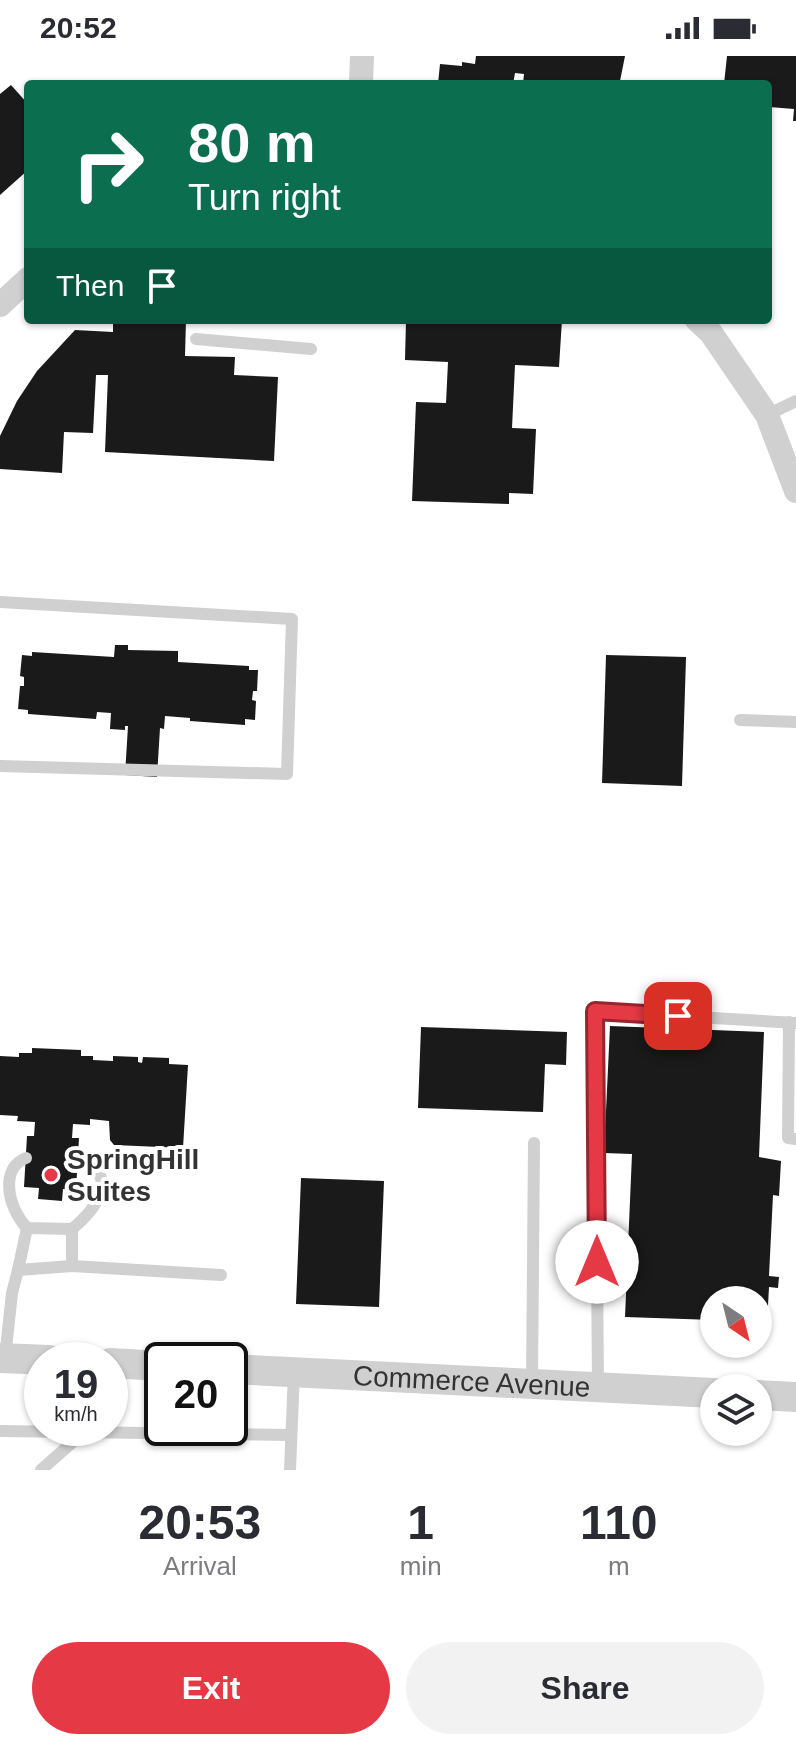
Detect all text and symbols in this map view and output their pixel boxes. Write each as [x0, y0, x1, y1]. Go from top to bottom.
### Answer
text: 20:52 [40, 11, 117, 44]
text: 80 m [188, 111, 316, 174]
icon: right [56, 112, 160, 216]
text: Turn right [188, 177, 341, 218]
icon: arrive [140, 264, 184, 308]
text: Then [56, 269, 124, 302]
pin [644, 982, 712, 1050]
icon: arrive [656, 994, 700, 1038]
place label: SpringHill Suites [67, 1144, 199, 1207]
marker: SpringHill Suites [42, 1166, 60, 1184]
position arrow [555, 1220, 639, 1304]
north arrow [700, 1286, 772, 1358]
map controls [700, 1286, 772, 1446]
speed limit sign: 20 [144, 1342, 248, 1446]
street label: Commerce Avenue [352, 1360, 591, 1403]
text: 19 [54, 1362, 98, 1406]
button: layers [700, 1374, 772, 1446]
text: km/h [54, 1403, 98, 1425]
text: 20:53 [138, 1496, 261, 1549]
text: 1 [407, 1496, 434, 1549]
text: 110 [580, 1496, 658, 1549]
text: Arrival [163, 1551, 237, 1581]
text: min [400, 1551, 442, 1581]
text: m [608, 1551, 630, 1581]
button: Exit [32, 1642, 390, 1734]
button: Share [406, 1642, 764, 1734]

